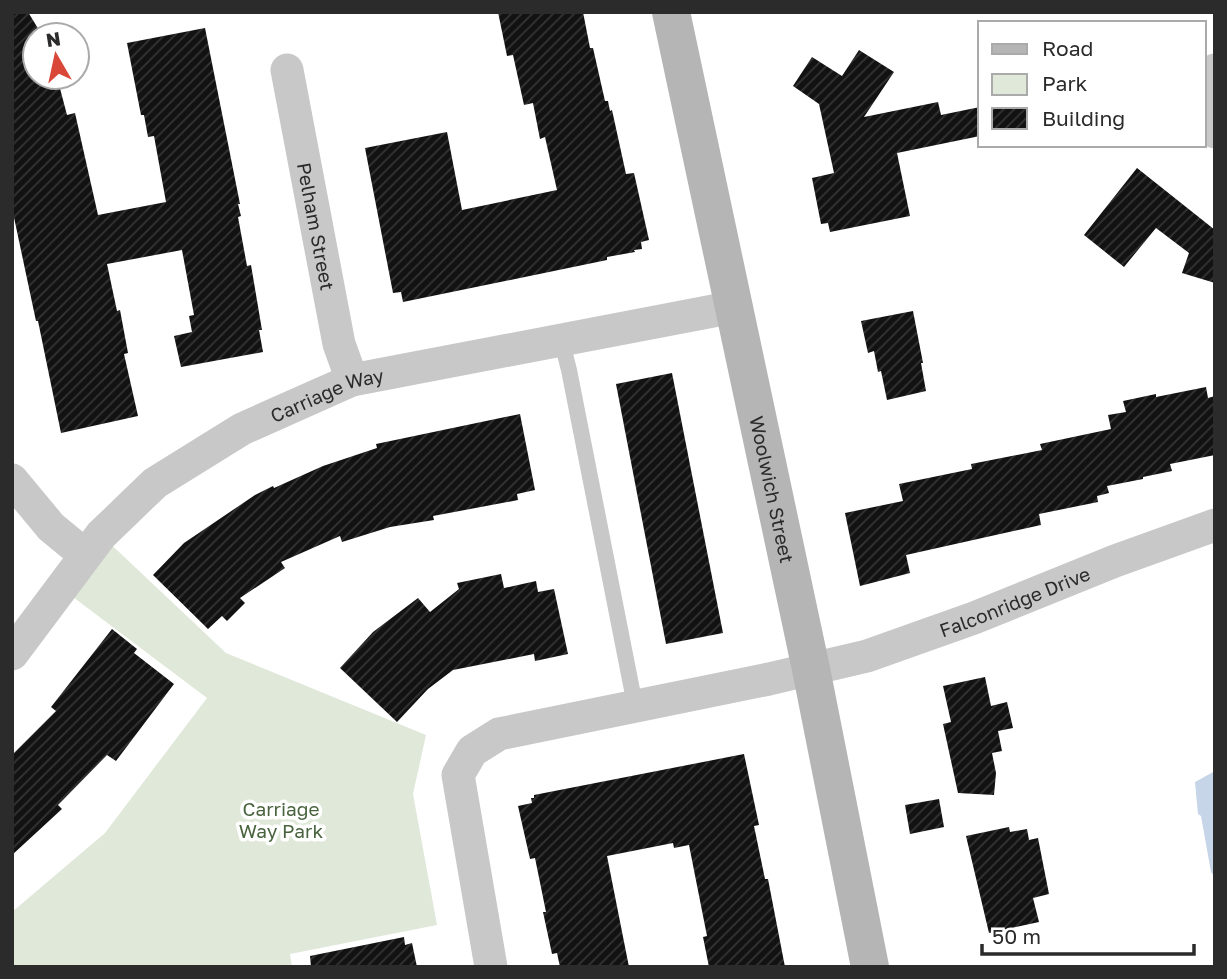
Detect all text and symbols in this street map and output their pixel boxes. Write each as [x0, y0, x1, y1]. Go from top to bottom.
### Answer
north arrow [21, 21, 91, 91]
legend [978, 21, 1206, 147]
text: N [44, 26, 62, 51]
text: Road [1042, 35, 1093, 61]
text: Park [1042, 70, 1088, 96]
text: Building [1042, 105, 1125, 131]
street label: Pelham Street [293, 160, 340, 292]
street label: Carriage Way [266, 363, 386, 427]
street label: Woolwich Street [746, 414, 800, 565]
street label: Falconridge Drive [936, 561, 1093, 641]
park label: Carriage Way Park [239, 797, 323, 842]
scale bar [982, 912, 1194, 956]
text: 50 m [992, 923, 1041, 949]

